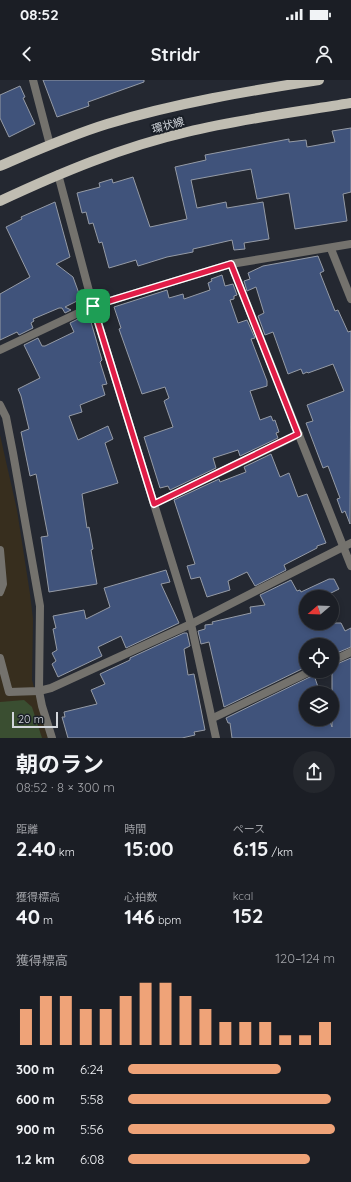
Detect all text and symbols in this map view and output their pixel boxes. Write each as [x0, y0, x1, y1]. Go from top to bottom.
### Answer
text: 08:52 [20, 5, 59, 24]
icon: back [16, 43, 38, 65]
text: Stridr [151, 43, 200, 66]
icon: person [313, 43, 335, 65]
street label: 環状線 [150, 114, 186, 136]
pin [76, 289, 110, 323]
icon: arrive [82, 295, 104, 317]
north arrow [299, 590, 339, 630]
map controls [299, 590, 339, 726]
button: locate [299, 638, 339, 678]
button: layers [299, 686, 339, 726]
scale bar [12, 710, 58, 729]
text: 20 m [18, 712, 44, 726]
text: 朝のラン [16, 750, 104, 778]
button: share [293, 751, 335, 793]
text: 08:52 · 8 × 300 m [16, 779, 115, 795]
text: 距離 [16, 822, 38, 836]
text: 時間 [124, 822, 146, 836]
text: ペース [233, 822, 265, 836]
text: 2.40 [16, 836, 56, 861]
text: 15:00 [124, 836, 174, 861]
text: 6:15 [233, 836, 268, 861]
text: km [56, 845, 75, 859]
text: /km [268, 845, 293, 859]
text: kcal [233, 889, 253, 903]
text: 獲得標高 [16, 890, 60, 904]
text: 心拍数 [124, 890, 157, 904]
text: 152 [233, 903, 263, 928]
text: 40 [16, 904, 40, 929]
text: 146 [124, 904, 155, 929]
text: m [40, 913, 53, 927]
text: bpm [155, 913, 181, 927]
text: 120–124 m [275, 950, 335, 966]
text: 獲得標高 [16, 952, 68, 968]
text: 300 m [16, 1061, 55, 1077]
text: 6:24 [80, 1061, 103, 1077]
text: 600 m [16, 1091, 55, 1107]
text: 5:58 [80, 1091, 104, 1107]
text: 900 m [16, 1121, 55, 1137]
text: 5:56 [80, 1121, 104, 1137]
text: 1.2 km [16, 1151, 55, 1167]
text: 6:08 [80, 1151, 104, 1167]

